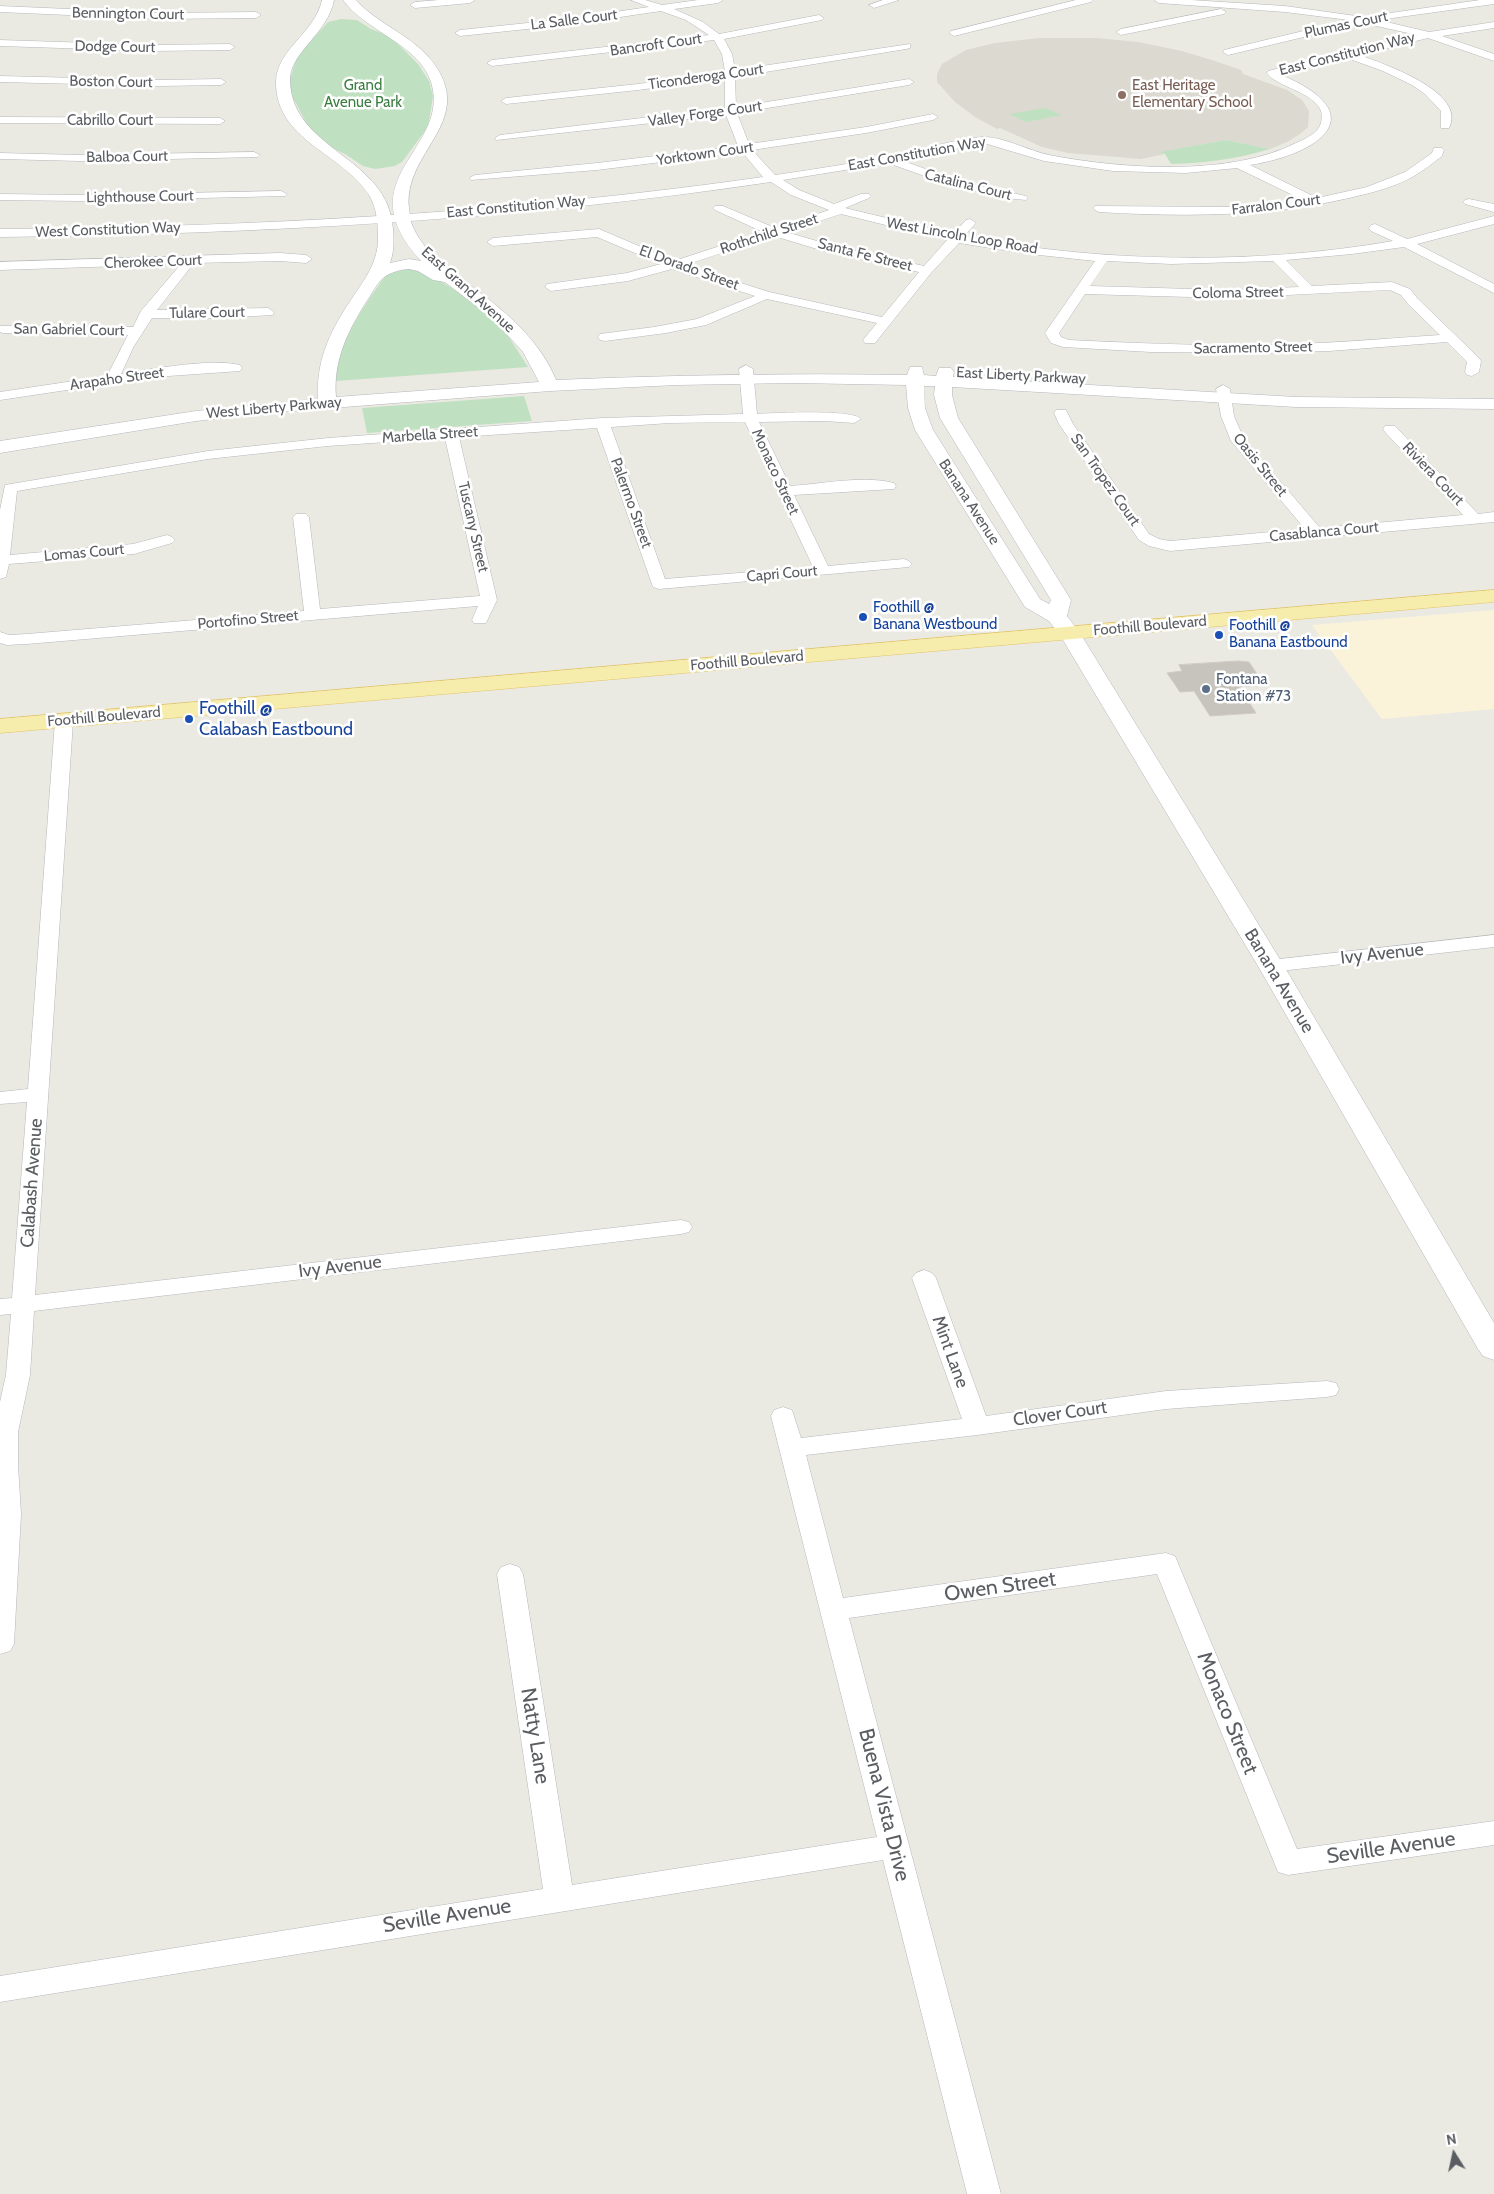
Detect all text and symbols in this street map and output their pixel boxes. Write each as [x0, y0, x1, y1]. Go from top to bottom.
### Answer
street label: Bennington Court [72, 4, 184, 24]
street label: La Salle Court [530, 6, 618, 34]
street label: Plumas Court [1303, 7, 1389, 43]
street label: East Constitution Way [1277, 28, 1417, 80]
street label: Bancroft Court [609, 30, 703, 60]
street label: Dodge Court [74, 37, 156, 57]
street label: Ticonderoga Court [647, 60, 765, 94]
street label: Boston Court [69, 72, 153, 92]
park label: Grand Avenue Park [324, 77, 402, 112]
place label: East Heritage Elementary School [1132, 77, 1252, 112]
marker: East Heritage Elementary School [1116, 89, 1128, 101]
street label: Valley Forge Court [647, 97, 763, 131]
street label: Cabrillo Court [67, 112, 153, 130]
street label: East Constitution Way [847, 133, 987, 175]
street label: Yorktown Court [655, 138, 755, 170]
street label: Balboa Court [86, 147, 168, 167]
street label: Catalina Court [923, 165, 1013, 205]
street label: Lighthouse Court [86, 187, 194, 207]
street label: Farralon Court [1231, 191, 1321, 219]
street label: East Constitution Way [446, 192, 586, 222]
street label: Rothchild Street [718, 210, 820, 258]
street label: West Lincoln Loop Road [885, 214, 1039, 258]
street label: West Constitution Way [35, 218, 181, 242]
street label: Santa Fe Street [816, 235, 914, 275]
street label: El Dorado Street [637, 242, 741, 294]
street label: East Grand Avenue [418, 243, 518, 337]
street label: Cherokee Court [104, 251, 202, 273]
street label: Coloma Street [1192, 283, 1284, 303]
street label: Tulare Court [169, 303, 245, 323]
street label: San Gabriel Court [13, 320, 125, 340]
street label: Sacramento Street [1193, 338, 1313, 358]
street label: Arapaho Street [69, 363, 165, 395]
street label: East Liberty Parkway [956, 364, 1086, 388]
street label: West Liberty Parkway [206, 393, 342, 423]
street label: Marbella Street [381, 423, 479, 447]
street label: Monaco Street [747, 426, 803, 518]
street label: San Tropez Court [1066, 430, 1144, 530]
street label: Oasis Street [1229, 430, 1291, 500]
street label: Riviera Court [1399, 439, 1467, 509]
street label: Palermo Street [606, 455, 656, 551]
street label: Banana Avenue [935, 456, 1003, 548]
street label: Tuscany Street [454, 480, 492, 574]
street label: Casablanca Court [1269, 518, 1379, 546]
street label: Lomas Court [43, 541, 125, 565]
street label: Capri Court [746, 562, 818, 586]
place label: Foothill @ Banana Westbound [873, 599, 997, 634]
street label: Portofino Street [197, 607, 299, 633]
marker: Foothill @ Banana Westbound [857, 611, 869, 623]
street label: Foothill Boulevard [1092, 612, 1208, 640]
place label: Foothill @ Banana Eastbound [1229, 617, 1348, 652]
marker: Foothill @ Banana Eastbound [1213, 629, 1225, 641]
street label: Foothill Boulevard [689, 647, 805, 675]
place label: Fontana Station #73 [1216, 671, 1291, 706]
marker: Fontana Station #73 [1200, 683, 1212, 695]
place label: Foothill @ Calabash Eastbound [199, 698, 353, 741]
street label: Foothill Boulevard [46, 703, 162, 731]
marker: Foothill @ Calabash Eastbound [183, 713, 195, 725]
street label: Banana Avenue [1239, 925, 1319, 1037]
street label: Ivy Avenue [1339, 939, 1425, 969]
street label: Calabash Avenue [17, 1118, 47, 1248]
street label: Ivy Avenue [297, 1251, 383, 1283]
street label: Mint Lane [927, 1313, 973, 1391]
street label: Clover Court [1012, 1397, 1108, 1431]
street label: Owen Street [943, 1567, 1057, 1607]
street label: Monaco Street [1191, 1648, 1263, 1778]
street label: Natty Lane [515, 1686, 555, 1786]
street label: Buena Vista Drive [853, 1726, 915, 1884]
street label: Seville Avenue [1325, 1827, 1457, 1869]
street label: Seville Avenue [381, 1893, 513, 1939]
north arrow [1429, 2129, 1479, 2179]
text: N [1445, 2130, 1458, 2149]

